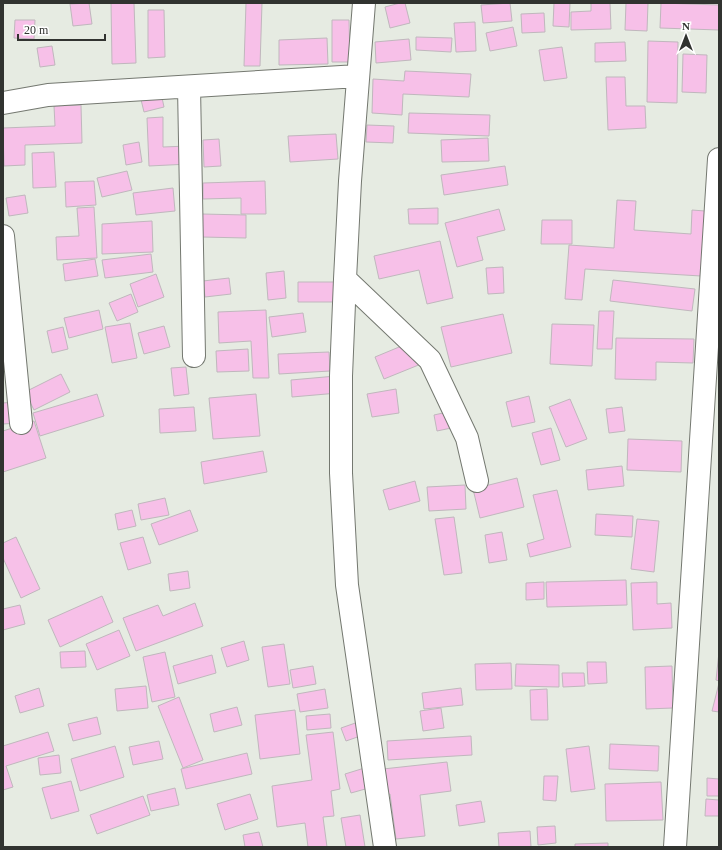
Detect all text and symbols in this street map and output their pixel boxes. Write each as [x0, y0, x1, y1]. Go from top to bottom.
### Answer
scale bar [18, 16, 105, 42]
north arrow [666, 16, 706, 56]
text: N [682, 20, 690, 32]
text: 20 m [24, 23, 49, 37]

